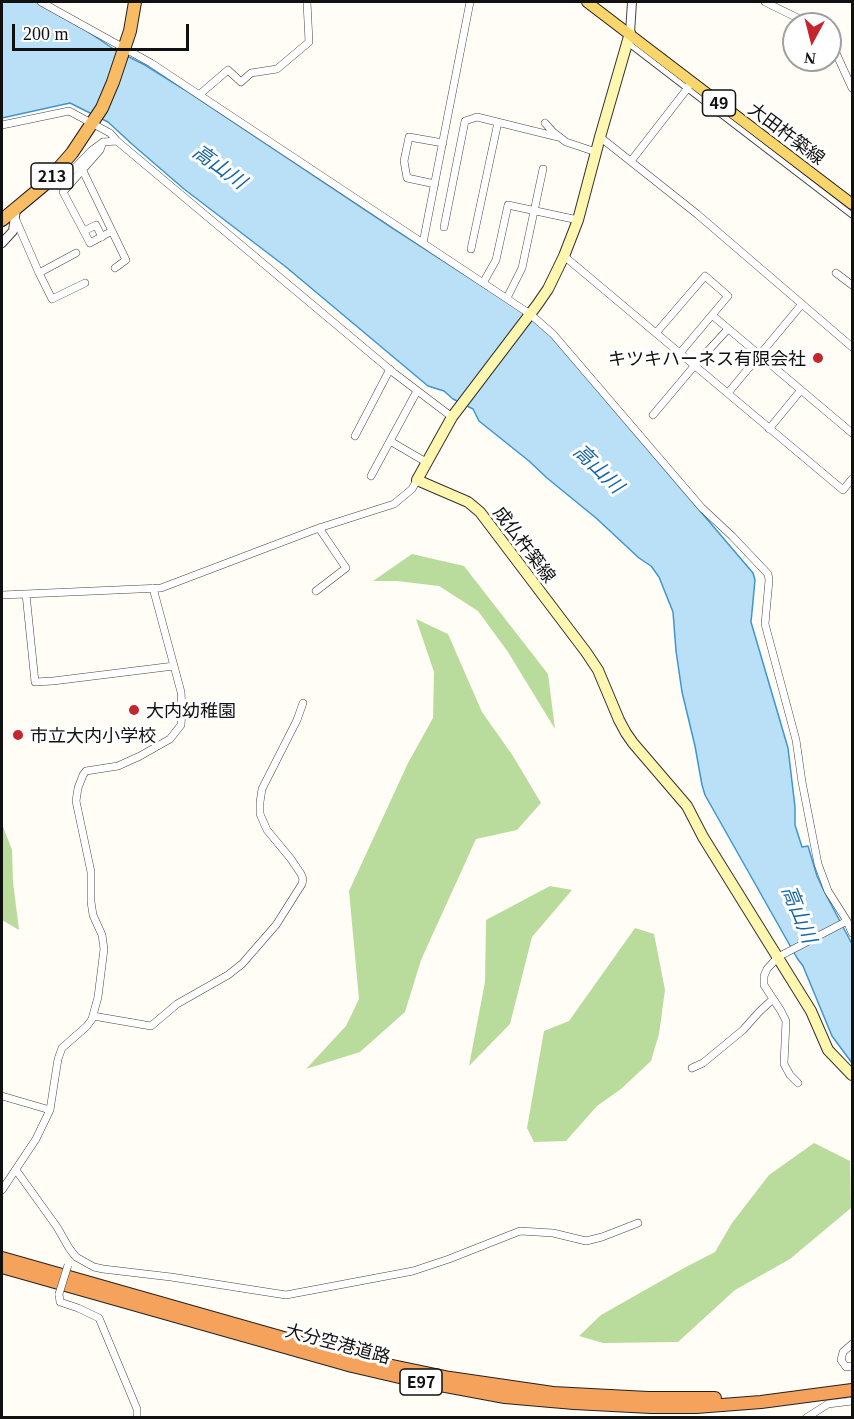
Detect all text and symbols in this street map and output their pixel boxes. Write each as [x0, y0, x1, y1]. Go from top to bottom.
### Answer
scale bar [15, 12, 192, 50]
north arrow [782, 12, 842, 72]
text: 200 m [23, 24, 69, 44]
text: N [803, 49, 817, 68]
road number: 49 [702, 90, 736, 116]
street label: 大田杵築線 [745, 97, 829, 169]
water label: 高山川 [189, 139, 251, 193]
road number: 213 [31, 163, 73, 189]
place label: キツキハーネス有限会社 [608, 347, 806, 369]
marker: キツキハーネス有限会社 [811, 351, 825, 365]
water label: 高山川 [569, 439, 629, 497]
street label: 成仏杵築線 [489, 502, 561, 586]
place label: 大内幼稚園 [146, 699, 236, 721]
marker: 大内幼稚園 [127, 703, 141, 717]
place label: 市立大内小学校 [30, 724, 156, 746]
marker: 市立大内小学校 [11, 728, 25, 742]
water label: 高山川 [778, 882, 822, 946]
street label: 大分空港道路 [283, 1319, 393, 1367]
road number: E97 [400, 1369, 442, 1395]

